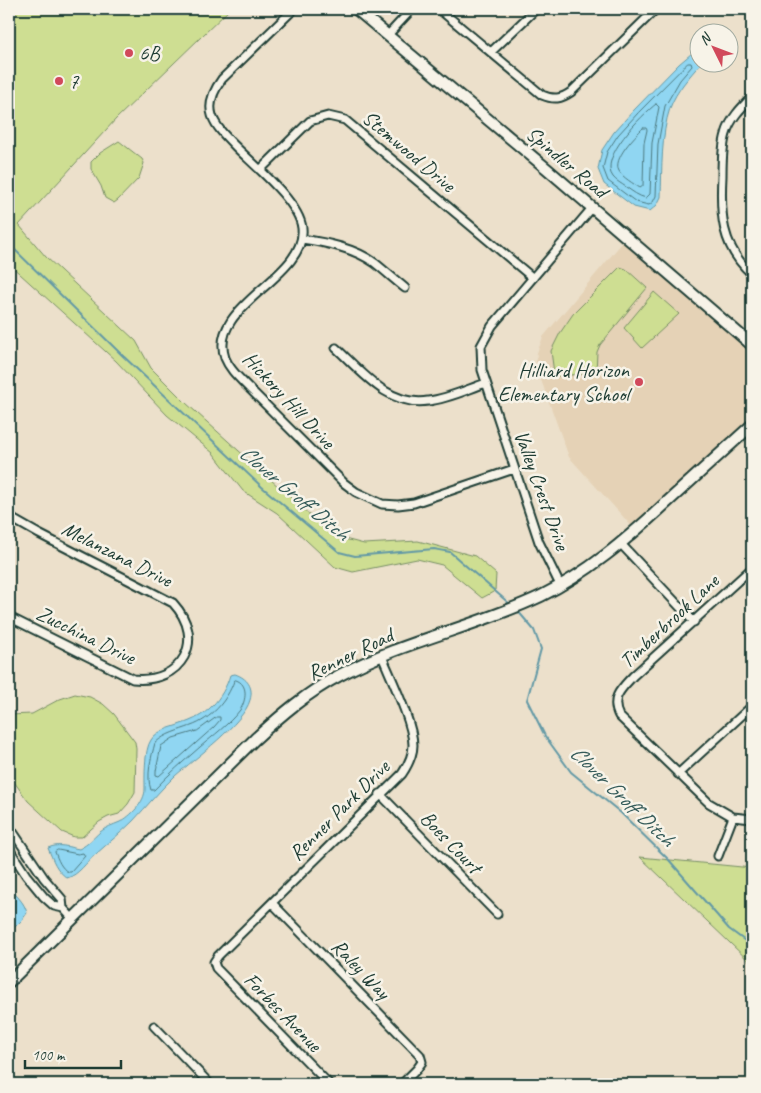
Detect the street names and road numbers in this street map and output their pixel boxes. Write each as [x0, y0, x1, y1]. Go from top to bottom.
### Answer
street label: Stemwood Drive [357, 105, 462, 198]
street label: Spindler Road [521, 120, 615, 205]
street label: Hickory Hill Drive [237, 346, 342, 455]
street label: Valley Crest Drive [508, 427, 576, 555]
street label: Melanzana Drive [58, 515, 177, 593]
street label: Timberbrook Lane [614, 567, 725, 674]
street label: Zucchina Drive [32, 600, 141, 671]
street label: Renner Road [303, 620, 400, 686]
street label: Renner Park Drive [283, 753, 396, 866]
street label: Boes Court [415, 805, 489, 881]
street label: Raley Way [326, 933, 397, 1006]
street label: Forbes Avenue [239, 967, 328, 1058]

